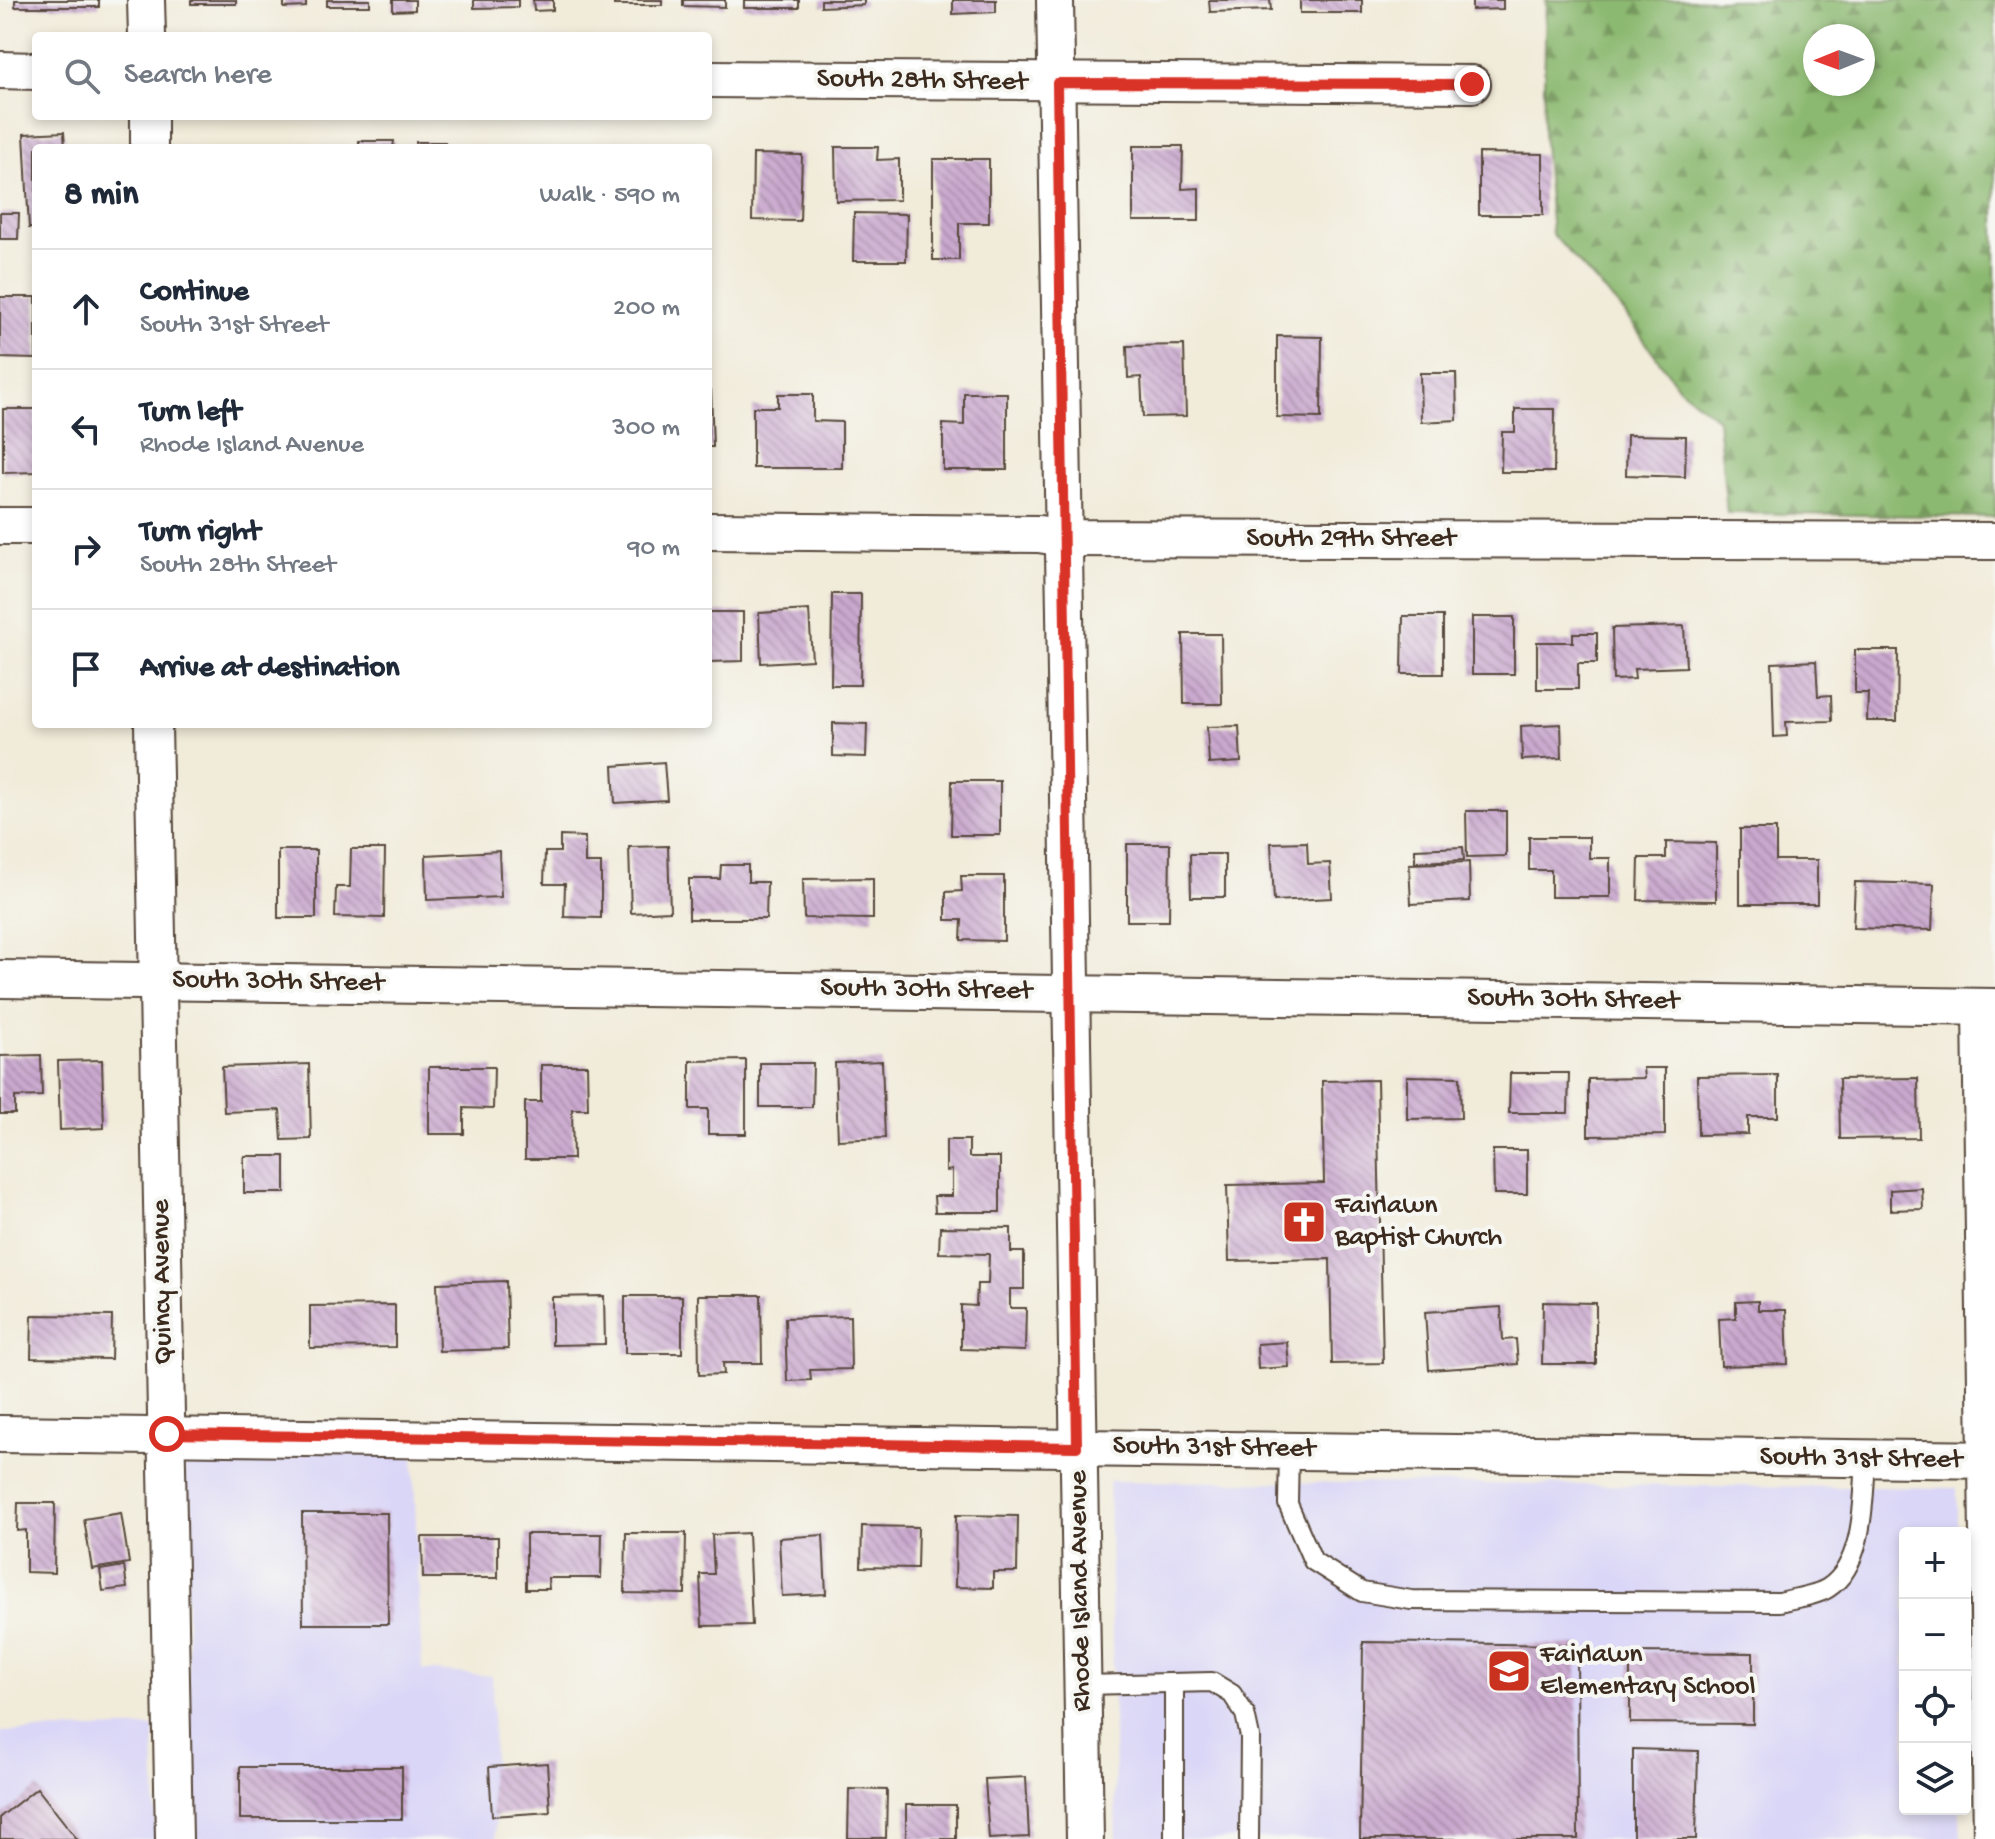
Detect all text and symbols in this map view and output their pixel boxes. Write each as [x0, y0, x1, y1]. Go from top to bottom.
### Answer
north arrow [1803, 24, 1875, 96]
search box [32, 32, 712, 120]
icon: search [60, 54, 104, 98]
text: Search here [124, 59, 272, 94]
street label: South 28th Street [816, 63, 1030, 99]
route end [1454, 66, 1490, 102]
text: 8 min [64, 176, 138, 216]
text: Walk · 590 m [540, 181, 680, 212]
text: Continue [140, 276, 249, 311]
icon: ahead [64, 287, 108, 331]
text: 200 m [613, 294, 680, 325]
text: South 31st Street [140, 311, 328, 342]
text: Turn left [140, 396, 241, 431]
icon: left [64, 407, 108, 451]
text: 300 m [612, 414, 680, 445]
text: Rhode Island Avenue [140, 431, 364, 462]
text: Turn right [140, 516, 260, 551]
street label: South 29th Street [1246, 523, 1458, 556]
icon: right [64, 527, 108, 571]
text: 90 m [628, 534, 680, 565]
text: South 28th Street [140, 551, 336, 582]
icon: arrive [64, 647, 108, 691]
text: Arrive at destination [140, 652, 400, 687]
street label: South 30th Street [172, 964, 387, 1000]
street label: South 30th Street [820, 972, 1035, 1008]
street label: South 30th Street [1467, 982, 1682, 1018]
place label: Fairlawn Baptist Church [1334, 1190, 1502, 1255]
street label: Quincy Avenue [145, 1198, 181, 1365]
church icon: Fairlawn Baptist Church [1280, 1198, 1328, 1246]
route start [149, 1416, 185, 1452]
street label: South 31st Street [1112, 1430, 1318, 1466]
street label: South 31st Street [1759, 1441, 1965, 1477]
street label: Rhode Island Avenue [1062, 1470, 1100, 1712]
map controls [1899, 1527, 1971, 1815]
button: + [1899, 1527, 1971, 1599]
button: − [1899, 1599, 1971, 1671]
place label: Fairlawn Elementary School [1539, 1639, 1756, 1704]
school or university icon: Fairlawn Elementary School [1485, 1647, 1533, 1695]
button: locate [1899, 1671, 1971, 1743]
button: layers [1899, 1743, 1971, 1815]

